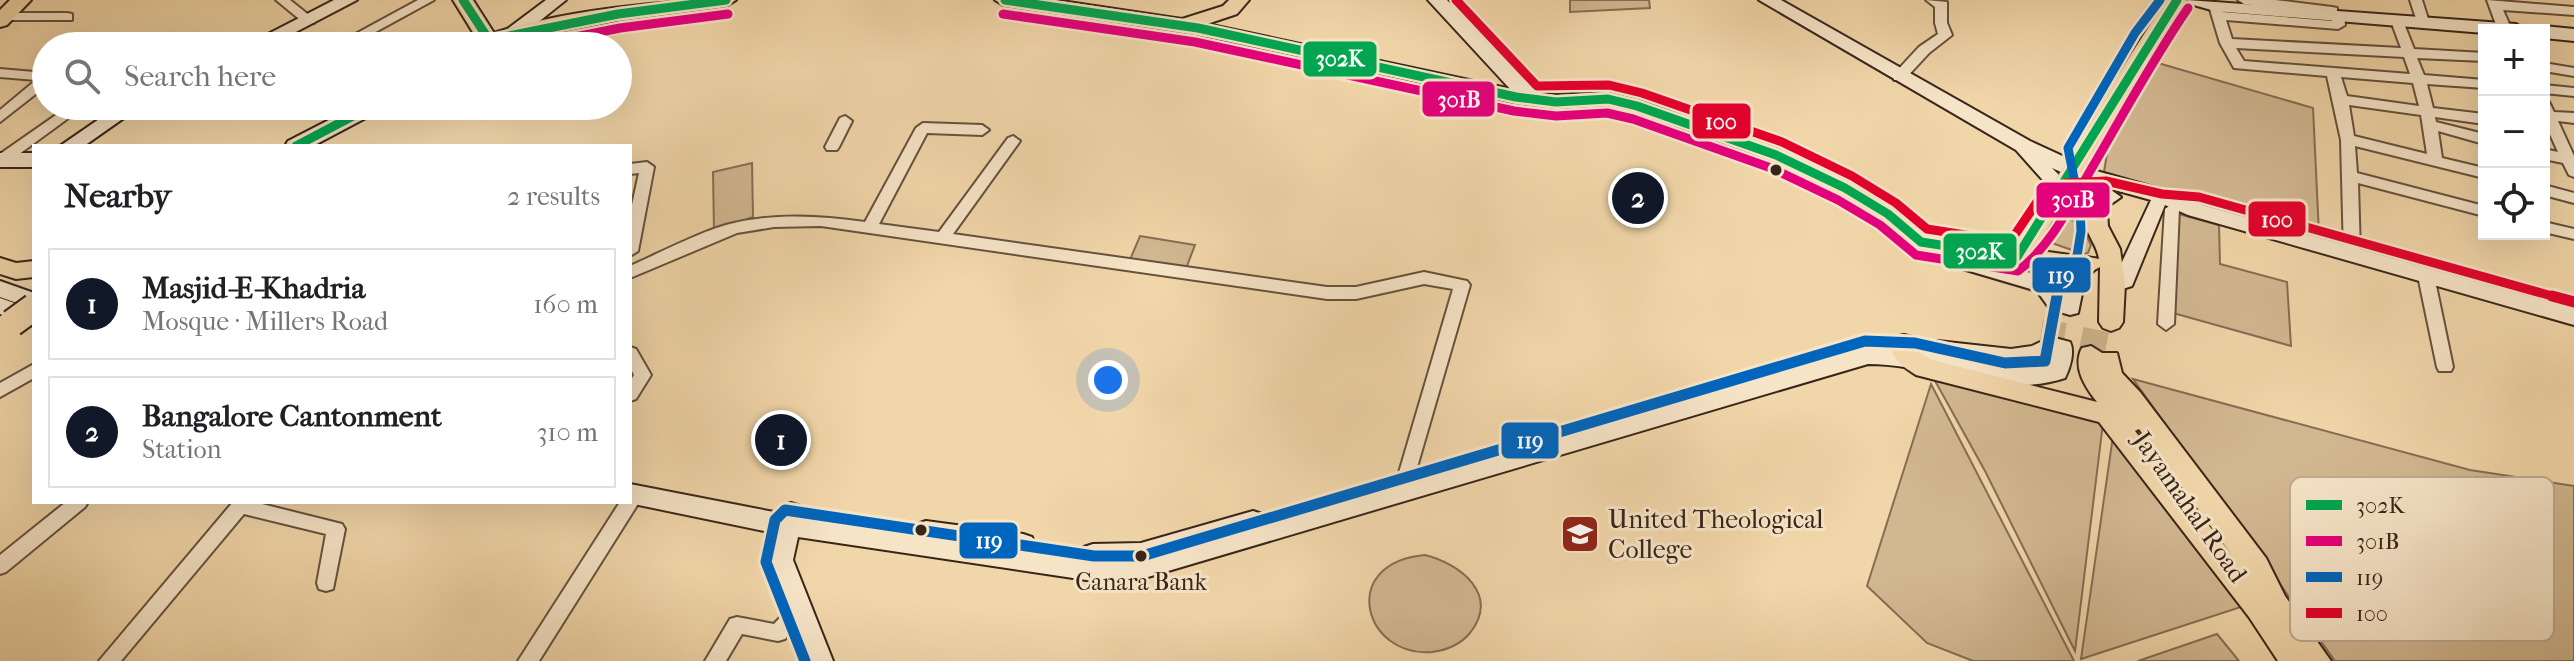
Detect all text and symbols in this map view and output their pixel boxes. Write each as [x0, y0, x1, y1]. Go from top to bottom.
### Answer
map controls [2478, 24, 2550, 240]
button: + [2478, 24, 2550, 96]
search box [32, 32, 632, 120]
line badge: 302K [1302, 40, 1378, 78]
text: 302K [1316, 46, 1366, 72]
icon: search [60, 54, 104, 98]
text: Search here [124, 59, 276, 94]
line badge: 301B [1421, 80, 1496, 118]
text: 301B [1437, 87, 1481, 113]
button: − [2478, 96, 2550, 168]
line badge: 100 [1691, 102, 1752, 140]
text: 100 [1705, 109, 1737, 135]
unlabelled marker [1768, 162, 1784, 178]
pin: 2 [1612, 168, 1664, 228]
button: locate [2478, 168, 2550, 240]
text: Nearby [64, 176, 171, 216]
text: 2 results [507, 181, 600, 212]
line badge: 301B [2035, 181, 2111, 219]
text: 301B [2051, 187, 2095, 213]
line badge: 100 [2247, 200, 2307, 238]
text: 100 [2261, 207, 2293, 233]
line badge: 302K [1942, 232, 2018, 270]
text: 302K [1956, 239, 2006, 265]
line badge: 119 [2031, 256, 2092, 294]
text: 119 [2047, 263, 2075, 289]
text: Masjid-E-Khadria [142, 271, 365, 306]
text: 1 [87, 289, 97, 320]
text: 160 m [533, 289, 598, 320]
text: Mosque · Millers Road [142, 306, 388, 337]
your location [1088, 360, 1128, 400]
text: Bangalore Cantonment [142, 399, 442, 434]
pin: 1 [755, 410, 807, 470]
text: 2 [85, 417, 99, 448]
text: 310 m [537, 417, 598, 448]
line badge: 119 [1500, 421, 1560, 460]
street label: Jayamahal Road [2125, 424, 2254, 589]
text: 119 [1516, 428, 1544, 454]
text: Station [142, 434, 222, 465]
legend [2290, 477, 2554, 641]
text: 302K [2356, 493, 2405, 519]
place label: United Theological College [1608, 504, 1823, 565]
school or university icon: United Theological College [1559, 513, 1601, 555]
line badge: 119 [958, 521, 1019, 560]
unlabelled marker [913, 522, 929, 538]
text: 119 [975, 528, 1003, 554]
text: 301B [2356, 529, 2399, 555]
marker: Canara Bank [1133, 548, 1149, 564]
text: 119 [2356, 565, 2383, 591]
place label: Canara Bank [1075, 568, 1208, 596]
text: 100 [2356, 601, 2388, 627]

